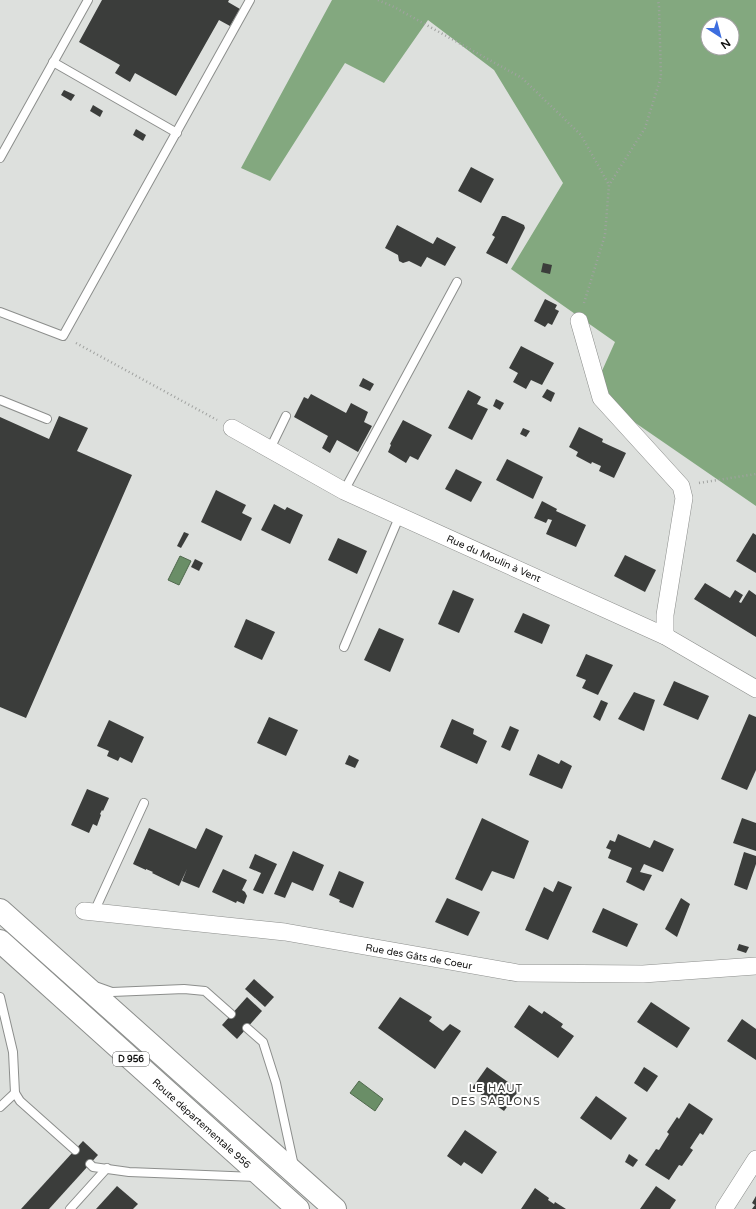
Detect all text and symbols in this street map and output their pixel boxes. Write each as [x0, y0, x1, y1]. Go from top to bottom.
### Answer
north arrow [700, 16, 740, 56]
text: N [718, 36, 733, 52]
street label: Rue du Moulin à Vent [445, 533, 543, 585]
street label: Rue des Gâts de Coeur [365, 942, 473, 972]
road number: D 956 [113, 1052, 149, 1066]
street label: Route départementale 956 [150, 1076, 253, 1171]
district label: LE HAUT DES SABLONS [451, 1082, 541, 1108]

